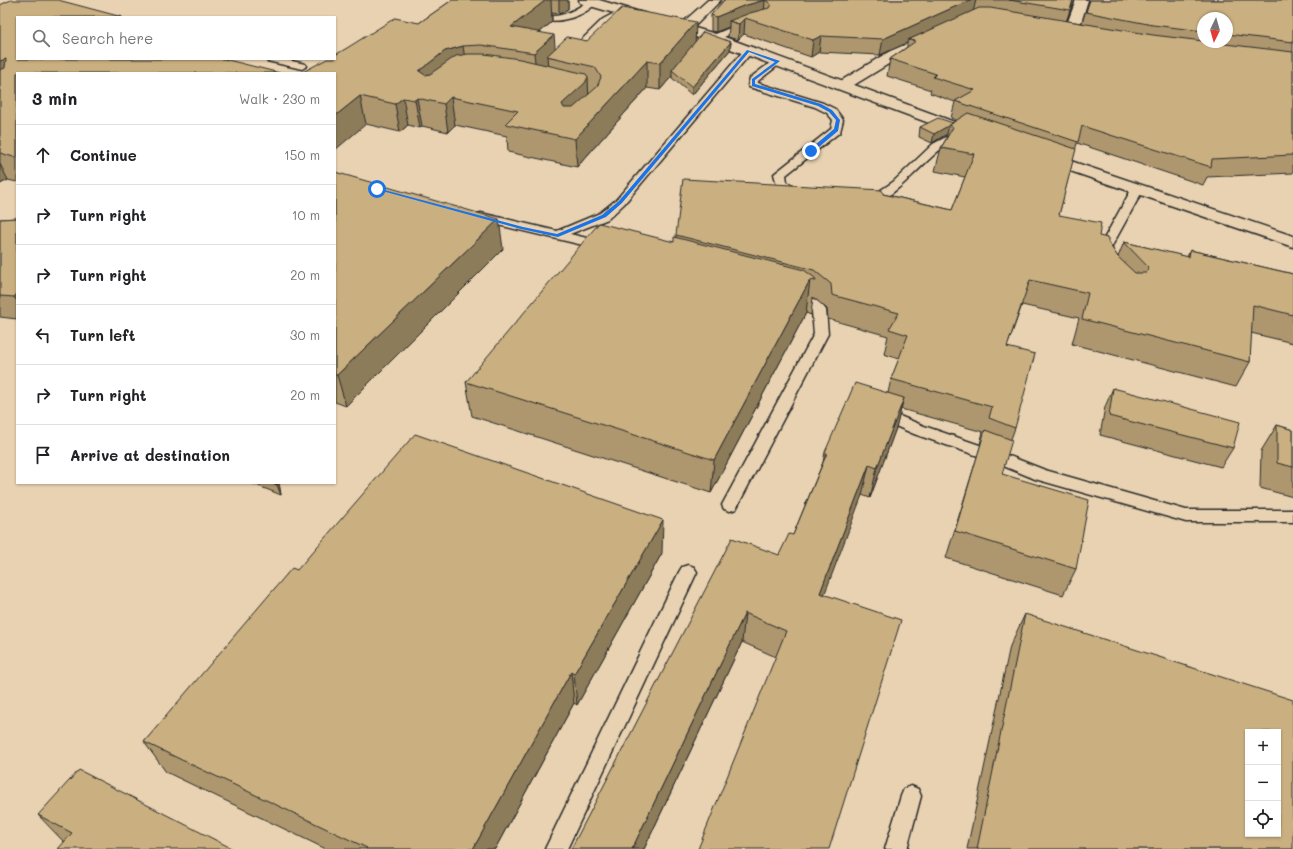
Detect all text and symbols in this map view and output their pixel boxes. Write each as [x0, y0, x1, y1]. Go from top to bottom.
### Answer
north arrow [1197, 12, 1233, 48]
search box [16, 16, 336, 60]
icon: search [30, 27, 52, 49]
text: Search here [62, 28, 153, 48]
text: 3 min [32, 87, 77, 109]
text: Walk · 230 m [239, 90, 320, 107]
route end [802, 142, 820, 160]
icon: ahead [32, 144, 54, 166]
text: Continue [70, 145, 137, 165]
text: 150 m [284, 146, 320, 163]
route start [368, 180, 386, 198]
icon: right [32, 204, 54, 226]
text: Turn right [70, 205, 147, 225]
text: 10 m [292, 206, 320, 223]
icon: right [32, 264, 54, 286]
text: Turn right [70, 265, 147, 285]
text: 20 m [290, 266, 320, 283]
icon: left [32, 324, 54, 346]
text: Turn left [70, 325, 135, 345]
text: 30 m [290, 326, 320, 343]
icon: right [32, 384, 54, 406]
text: Turn right [70, 385, 147, 405]
text: 20 m [290, 386, 320, 403]
icon: arrive [32, 444, 54, 466]
text: Arrive at destination [70, 445, 230, 465]
map controls [1245, 729, 1281, 837]
button: + [1245, 729, 1281, 765]
button: − [1245, 765, 1281, 801]
button: locate [1245, 801, 1281, 837]

